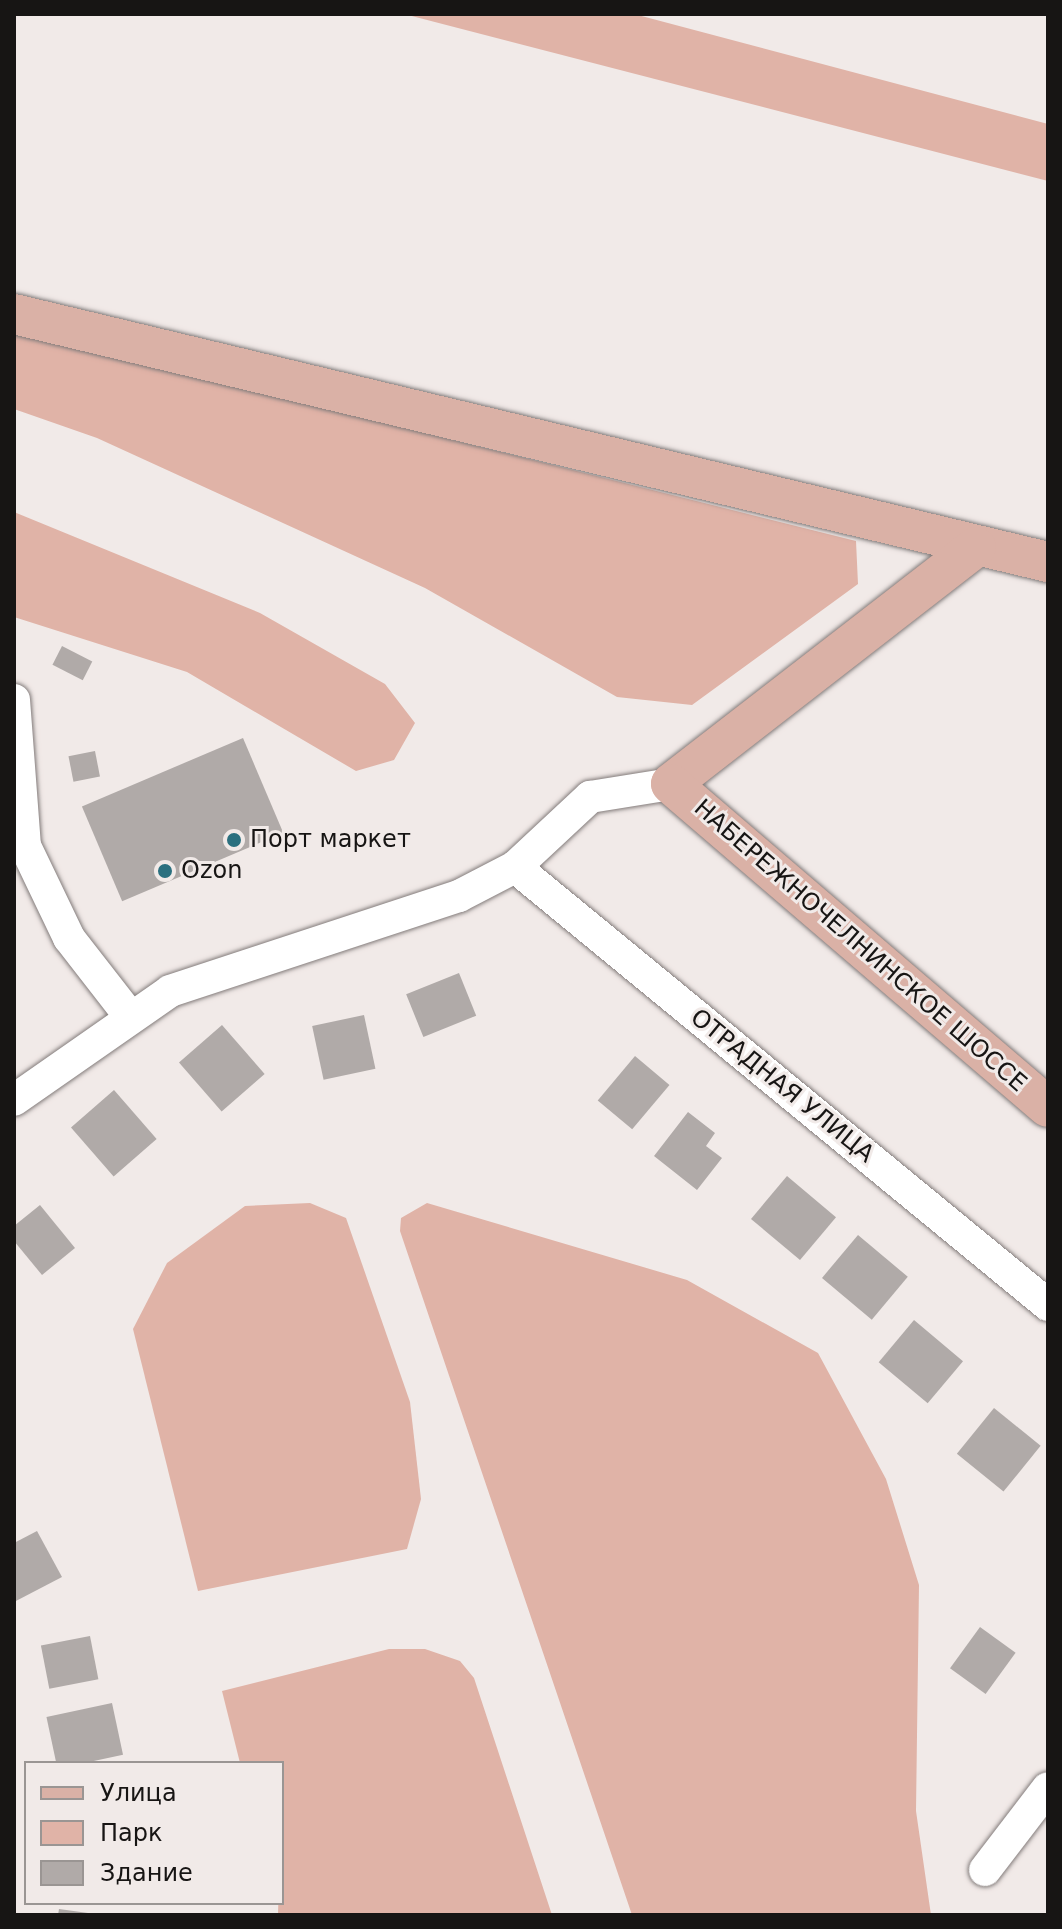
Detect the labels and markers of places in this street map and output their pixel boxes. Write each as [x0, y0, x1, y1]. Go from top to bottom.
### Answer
place label: Порт маркет [250, 826, 411, 854]
marker: Порт маркет [225, 831, 243, 849]
place label: Ozon [181, 857, 242, 885]
marker: Ozon [156, 862, 174, 880]

